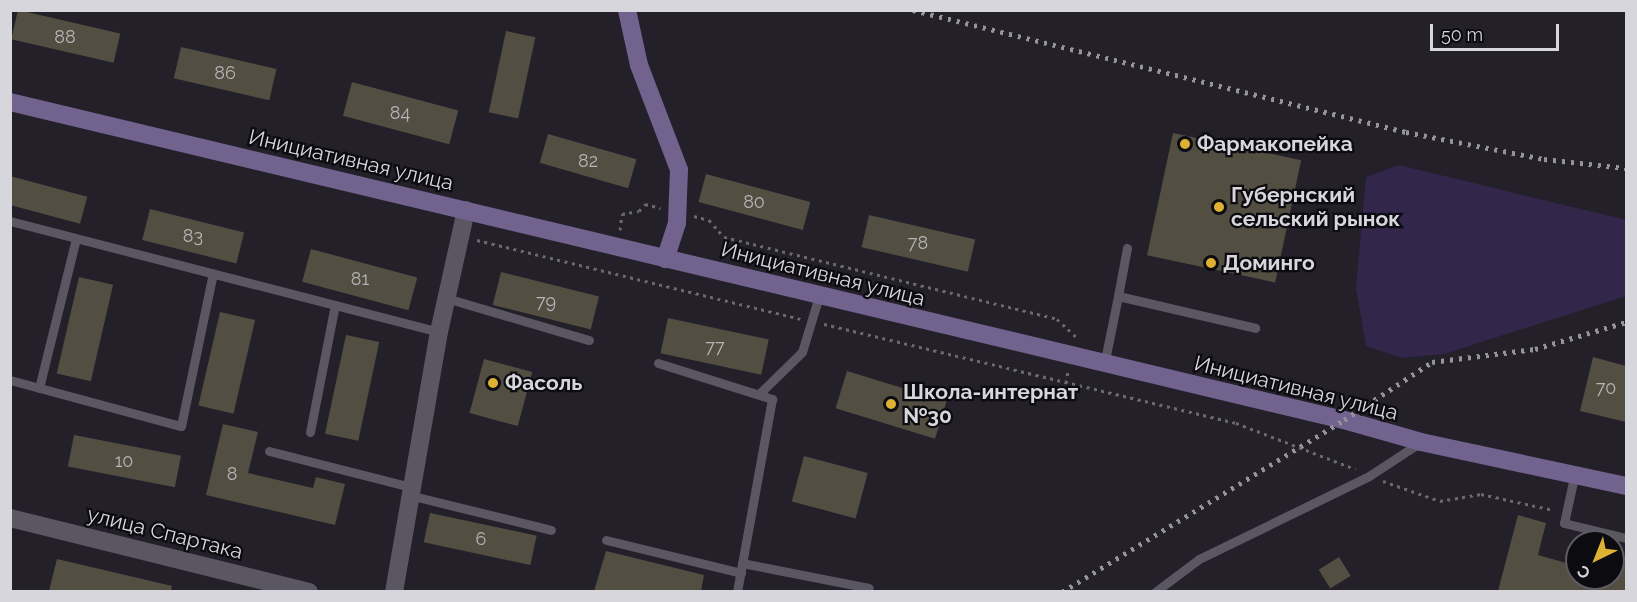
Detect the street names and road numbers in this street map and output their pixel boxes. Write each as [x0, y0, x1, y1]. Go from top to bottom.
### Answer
street label: Инициативная улица [246, 124, 456, 196]
street label: Инициативная улица [718, 236, 928, 312]
street label: Инициативная улица [1191, 350, 1401, 426]
street label: улица Спартака [85, 502, 245, 564]

